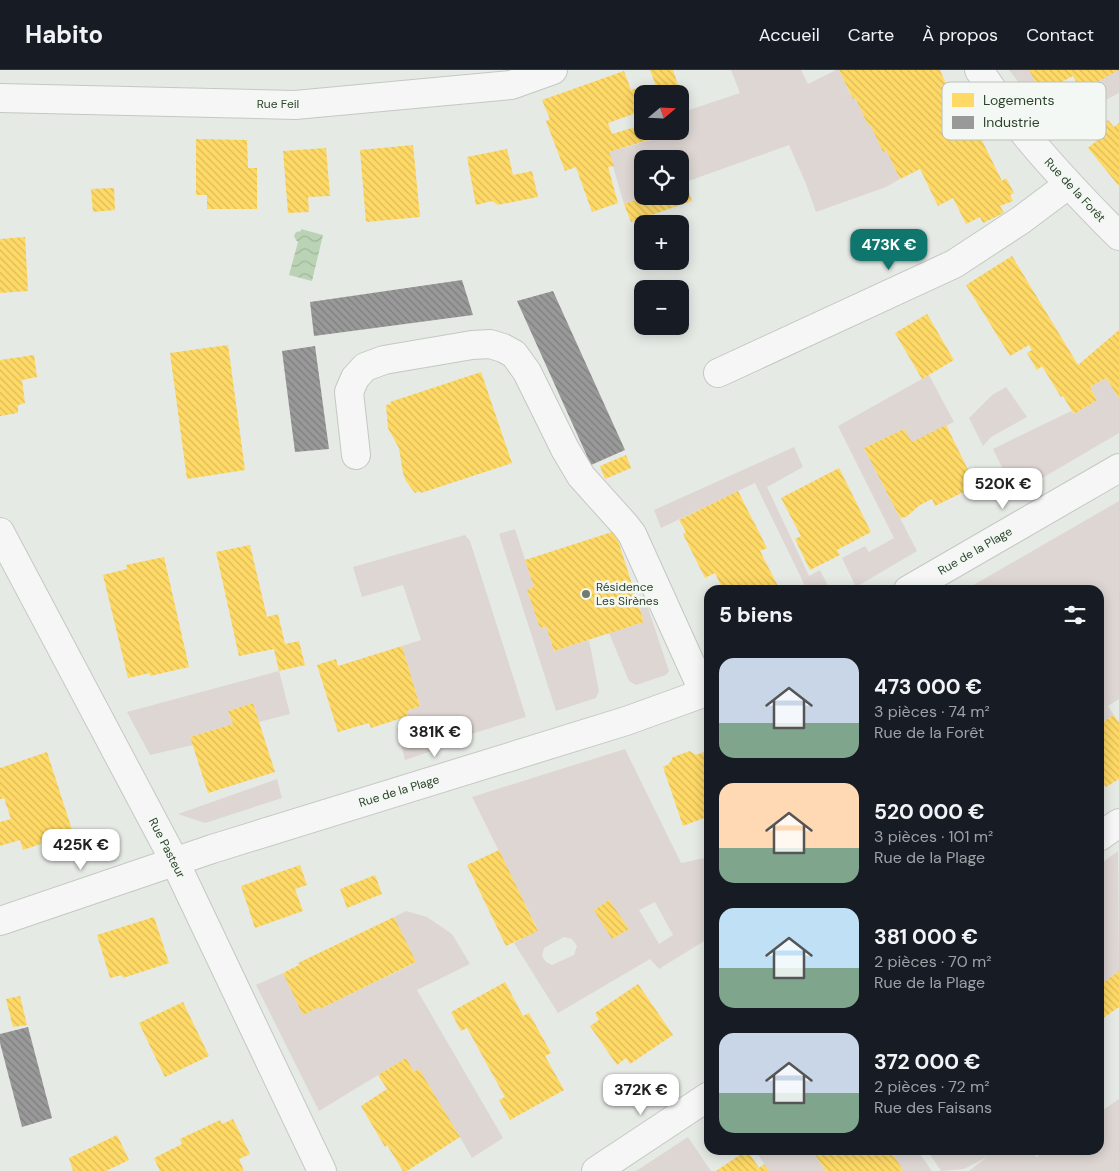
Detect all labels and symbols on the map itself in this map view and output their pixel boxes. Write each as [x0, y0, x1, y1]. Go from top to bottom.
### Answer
legend [942, 82, 1106, 140]
north arrow [634, 85, 689, 140]
text: Logements [983, 91, 1055, 109]
street label: Rue Feil [257, 96, 299, 112]
text: Industrie [983, 113, 1040, 131]
street label: Rue de la Forêt [1041, 154, 1109, 226]
pin: 473K € [848, 228, 930, 271]
pin: 520K € [962, 468, 1044, 510]
street label: Rue de la Plage [935, 523, 1015, 579]
place label: Résidence Les Sirènes [596, 579, 659, 609]
marker: Résidence Les Sirènes [580, 588, 592, 600]
pin: 381K € [394, 716, 476, 758]
street label: Rue de la Plage [357, 771, 441, 811]
street label: Rue Pasteur [145, 815, 189, 881]
pin: 425K € [40, 828, 122, 871]
pin: 372K € [600, 1074, 682, 1116]

